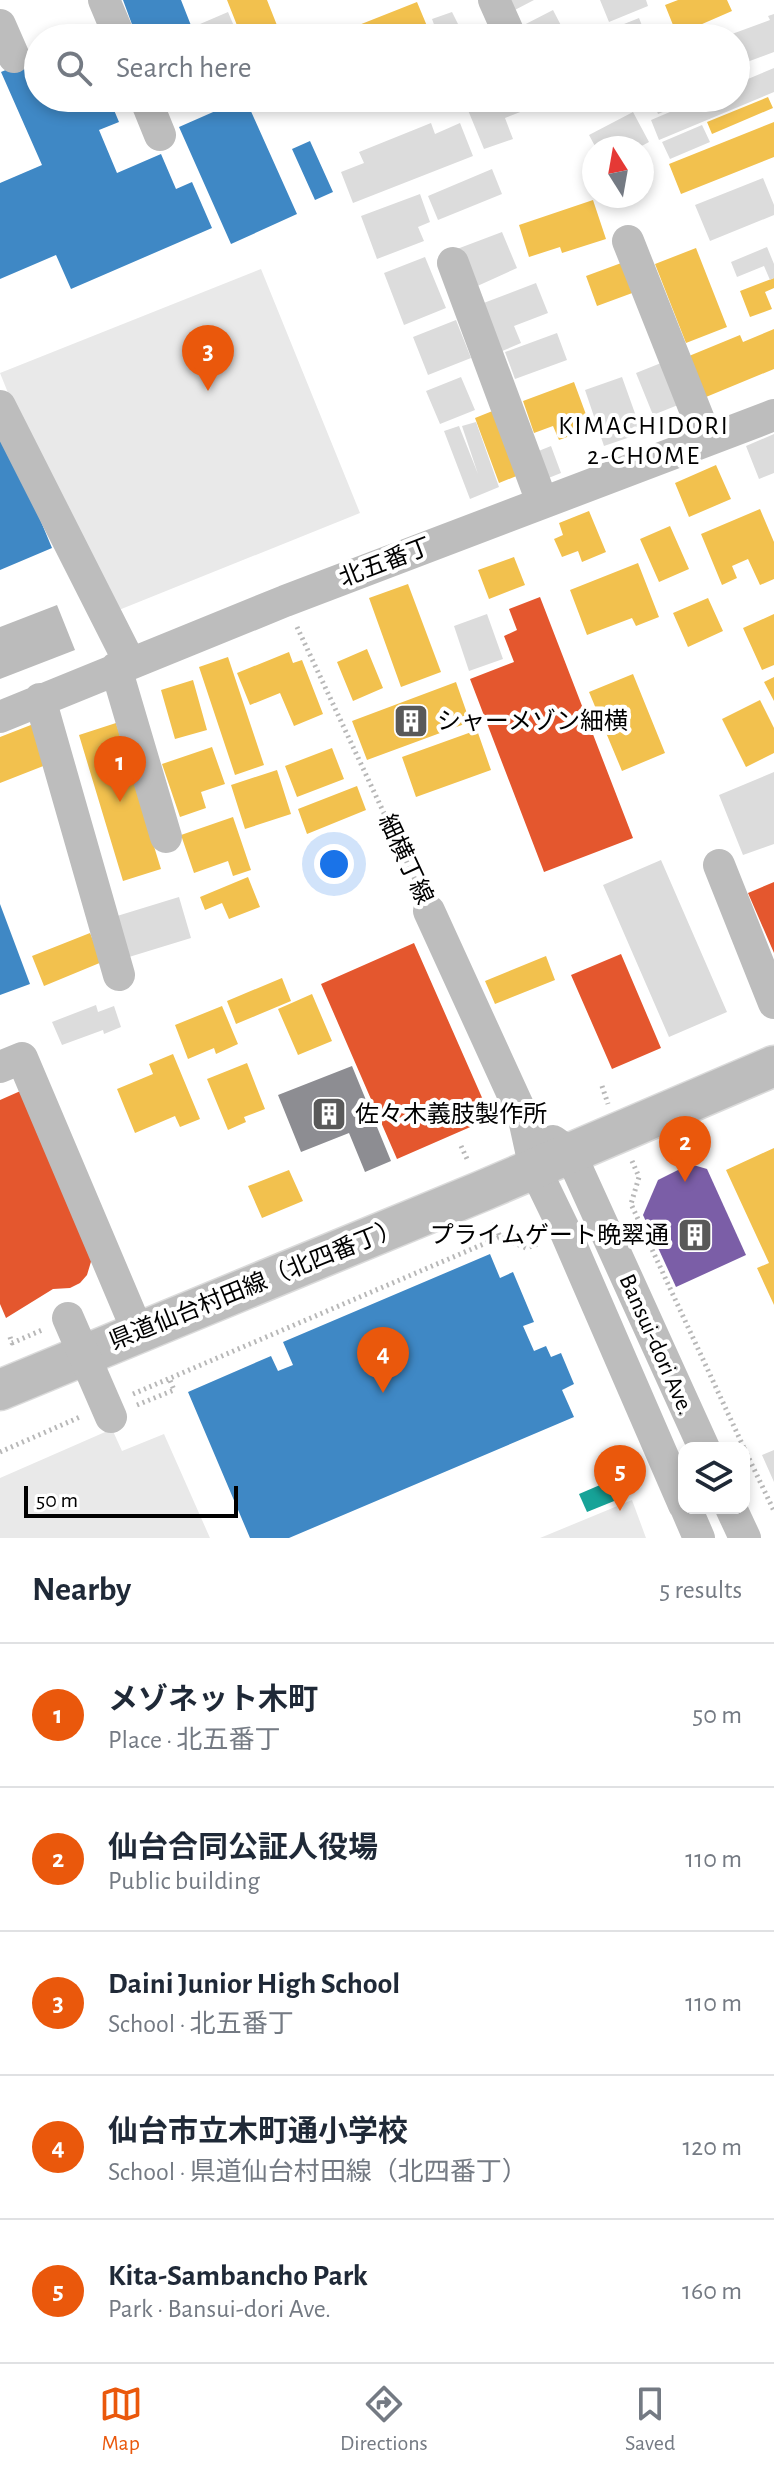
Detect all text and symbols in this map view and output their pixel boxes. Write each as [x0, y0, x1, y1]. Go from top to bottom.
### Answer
search box [24, 24, 750, 112]
icon: search [52, 46, 96, 90]
text: Search here [116, 53, 252, 83]
north arrow [582, 136, 654, 208]
pin: 3 [182, 325, 234, 391]
district label: KIMACHIDORI 2-CHOME [558, 413, 730, 469]
street label: 北五番丁 [336, 534, 434, 591]
building icon: シャーメゾン細横 [392, 702, 430, 740]
place label: シャーメゾン細横 [437, 708, 628, 734]
pin: 1 [94, 736, 146, 802]
street label: 細横丁線 [374, 810, 438, 908]
your location [314, 844, 354, 884]
building icon: 佐々木義肢製作所 [310, 1095, 348, 1133]
place label: 佐々木義肢製作所 [355, 1101, 547, 1127]
pin: 2 [659, 1116, 711, 1182]
street label: 県道仙台村田線（北四番丁） [105, 1214, 405, 1354]
building icon: プライムゲート晩翠通 [676, 1216, 714, 1254]
place label: プライムゲート晩翠通 [429, 1222, 669, 1248]
street label: Bansui-dori Ave. [614, 1271, 698, 1418]
pin: 4 [357, 1327, 409, 1393]
map controls [678, 1442, 750, 1514]
button: layers [678, 1442, 750, 1514]
pin: 5 [594, 1445, 646, 1511]
scale bar [24, 1482, 238, 1518]
text: 50 m [36, 1489, 78, 1511]
text: Nearby [32, 1573, 131, 1607]
text: 5 results [659, 1577, 742, 1603]
text: メゾネット木町 [108, 1685, 318, 1715]
text: 1 [53, 1702, 63, 1728]
text: 50 m [692, 1702, 742, 1728]
text: Place · 北五番丁 [108, 1727, 280, 1753]
text: 仙台合同公証人役場 [108, 1833, 378, 1863]
text: 2 [52, 1846, 64, 1872]
text: 110 m [685, 1846, 742, 1872]
text: Public building [108, 1868, 260, 1894]
text: Daini Junior High School [108, 1969, 400, 1999]
text: 3 [52, 1990, 64, 2016]
text: 110 m [685, 1990, 742, 2016]
text: School · 北五番丁 [108, 2011, 294, 2037]
text: 仙台市立木町通小学校 [108, 2117, 408, 2147]
text: 4 [51, 2134, 65, 2160]
text: 120 m [682, 2134, 742, 2160]
text: School · 県道仙台村田線（北四番丁） [108, 2159, 528, 2185]
text: Kita-Sambancho Park [108, 2261, 368, 2291]
text: 5 [52, 2278, 64, 2304]
text: 160 m [682, 2278, 742, 2304]
text: Park · Bansui-dori Ave. [108, 2296, 331, 2322]
tab: Map [99, 2382, 143, 2456]
tab: Directions [340, 2382, 428, 2456]
tab: Saved [625, 2382, 675, 2456]

